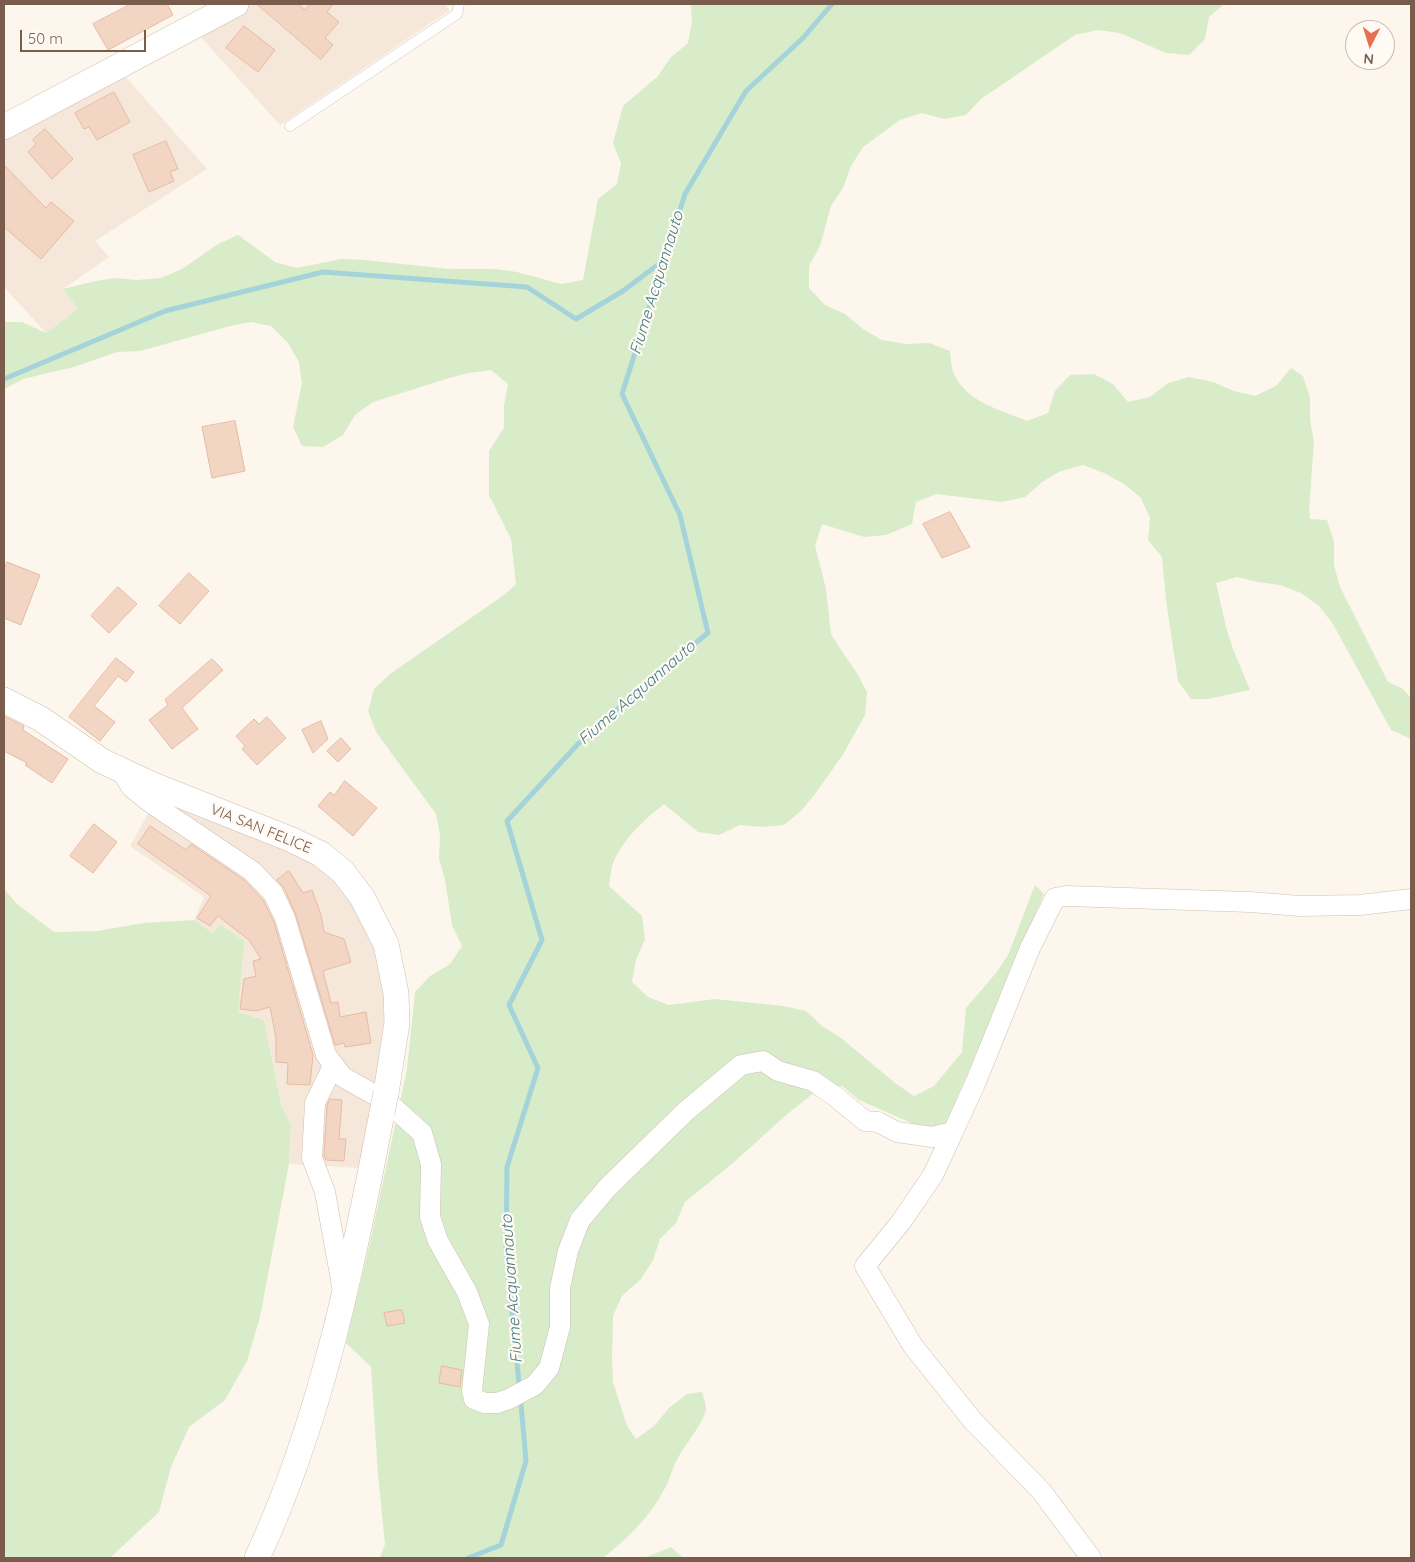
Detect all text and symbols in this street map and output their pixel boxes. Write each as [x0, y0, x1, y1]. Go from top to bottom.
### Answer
scale bar [22, 20, 149, 52]
north arrow [1345, 20, 1395, 70]
text: 50 m [28, 29, 63, 48]
text: N [1363, 50, 1375, 68]
water label: Fiume Acquannauto [626, 209, 688, 357]
water label: Fiume Acquannauto [575, 637, 699, 749]
street label: VIA SAN FELICE [208, 800, 314, 858]
water label: Fiume Acquannauto [497, 1214, 527, 1364]

